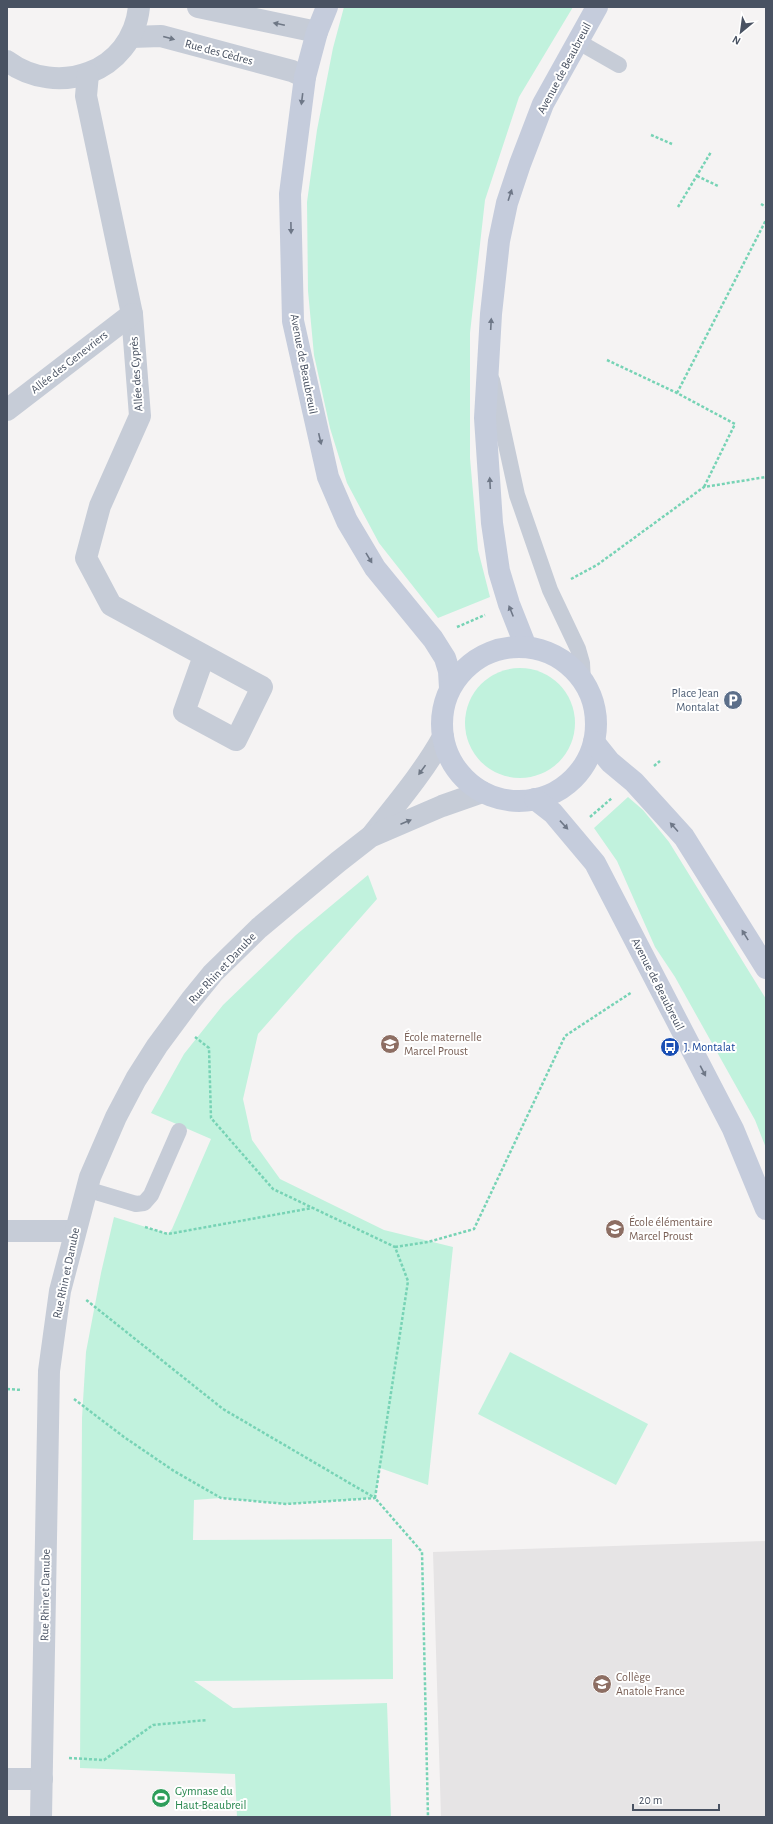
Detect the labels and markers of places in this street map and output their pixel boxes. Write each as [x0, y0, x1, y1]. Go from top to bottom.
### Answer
place label: Place Jean Montalat [672, 687, 719, 713]
parking icon: Place Jean Montalat [722, 689, 744, 711]
place label: École maternelle Marcel Proust [404, 1030, 482, 1057]
school or university icon: École maternelle Marcel Proust [379, 1033, 401, 1055]
bus stop icon: J. Montalat [659, 1036, 681, 1058]
place label: J. Montalat [684, 1041, 735, 1053]
place label: École élémentaire Marcel Proust [629, 1215, 713, 1242]
school or university icon: École élémentaire Marcel Proust [604, 1218, 626, 1240]
place label: Collège Anatole France [616, 1671, 685, 1697]
school or university icon: Collège Anatole France [591, 1673, 613, 1695]
place label: Gymnase du Haut-Beaubreil [175, 1785, 246, 1811]
sports icon: Gymnase du Haut-Beaubreil [150, 1787, 172, 1809]

